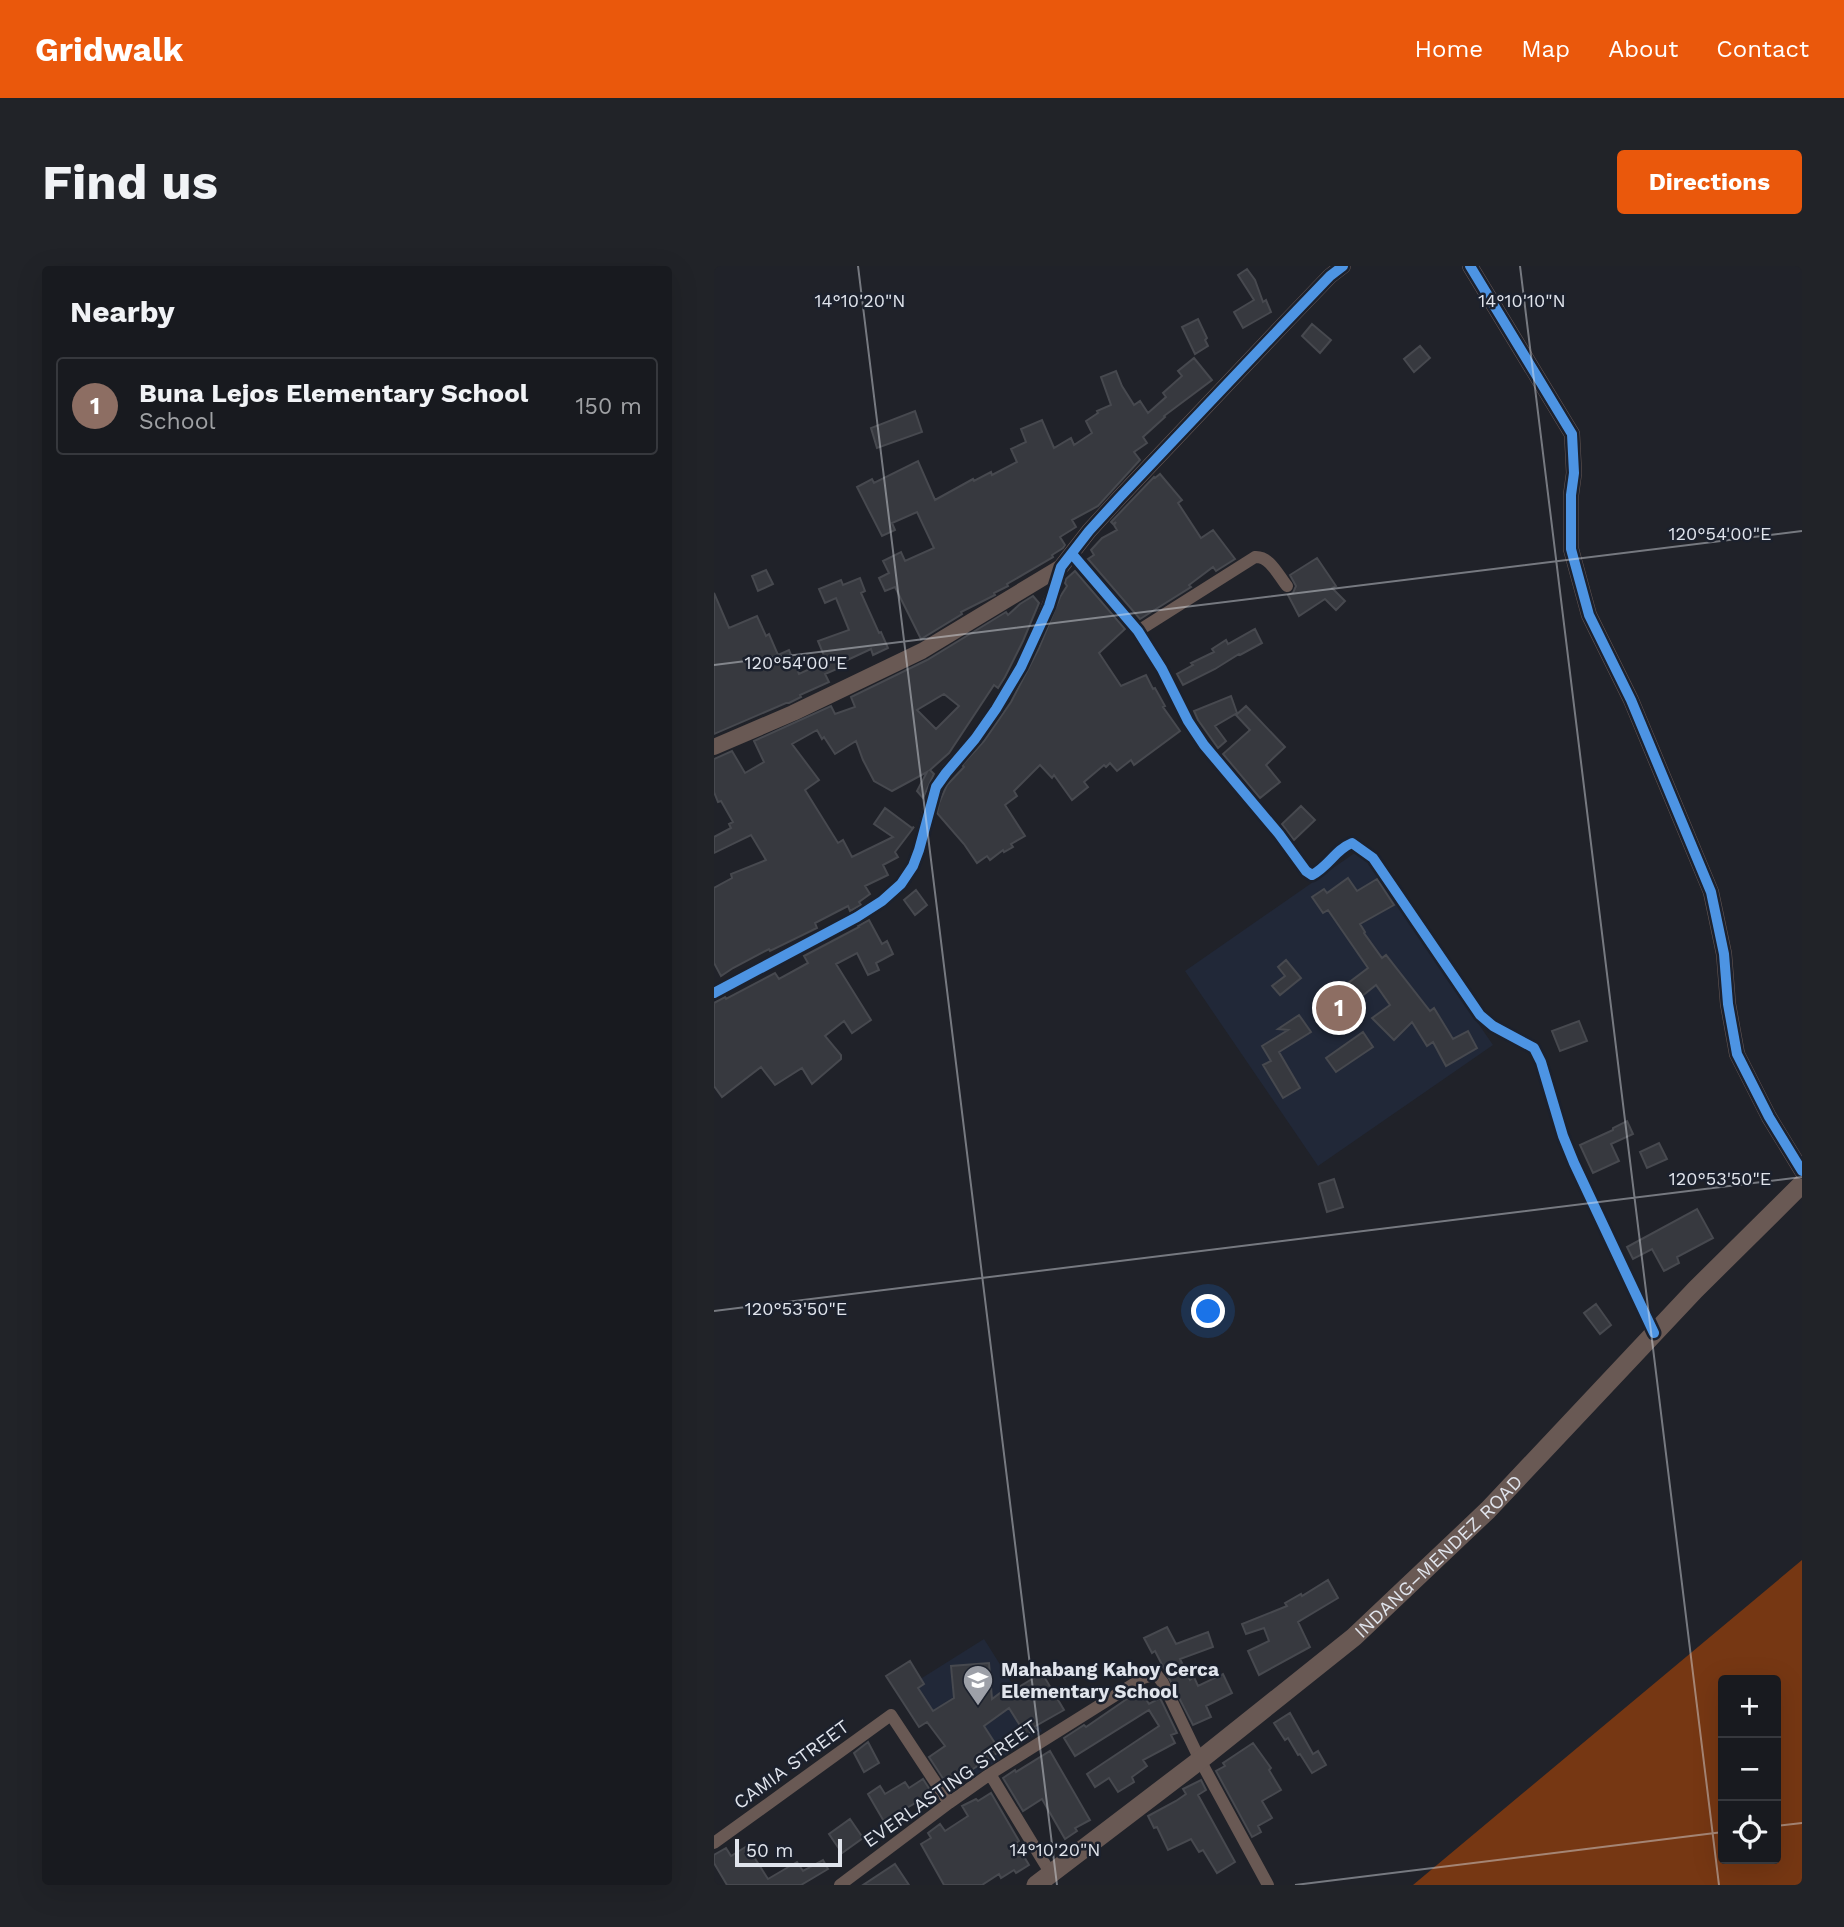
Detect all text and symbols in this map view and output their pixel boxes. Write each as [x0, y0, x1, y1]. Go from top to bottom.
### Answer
text: Gridwalk [35, 30, 183, 69]
text: Home [1415, 35, 1483, 63]
text: Map [1521, 35, 1570, 63]
text: About [1608, 35, 1678, 63]
text: Contact [1716, 35, 1809, 63]
button: Directions [1617, 150, 1802, 214]
text: Find us [42, 153, 218, 211]
text: 14°10'20"N [815, 290, 905, 311]
text: 14°10'10"N [1478, 290, 1566, 311]
text: Nearby [70, 294, 175, 329]
text: Buna Lejos Elementary School [139, 378, 528, 408]
text: 1 [90, 393, 100, 420]
text: 150 m [576, 393, 642, 420]
text: School [139, 408, 216, 435]
text: 120°54'00"E [1669, 523, 1771, 544]
text: 120°54'00"E [745, 652, 847, 673]
pin: 1 [1316, 982, 1362, 1034]
text: 120°53'50"E [1669, 1168, 1771, 1189]
your location [1191, 1294, 1225, 1328]
text: 120°53'50"E [745, 1298, 847, 1319]
street label: INDANG–MENDEZ ROAD [1350, 1470, 1527, 1643]
place label: Mahabang Kahoy Cerca Elementary School [1001, 1658, 1219, 1703]
school or university icon: Mahabang Kahoy Cerca Elementary School [961, 1663, 995, 1707]
map controls [1718, 1675, 1781, 1864]
button: + [1718, 1675, 1781, 1738]
street label: CAMIA STREET [729, 1715, 854, 1814]
street label: EVERLASTING STREET [859, 1715, 1042, 1852]
button: − [1718, 1738, 1781, 1801]
button: locate [1718, 1801, 1781, 1864]
scale bar [735, 1836, 842, 1868]
text: 50 m [746, 1839, 793, 1862]
text: 14°10'20"N [1010, 1839, 1100, 1860]

